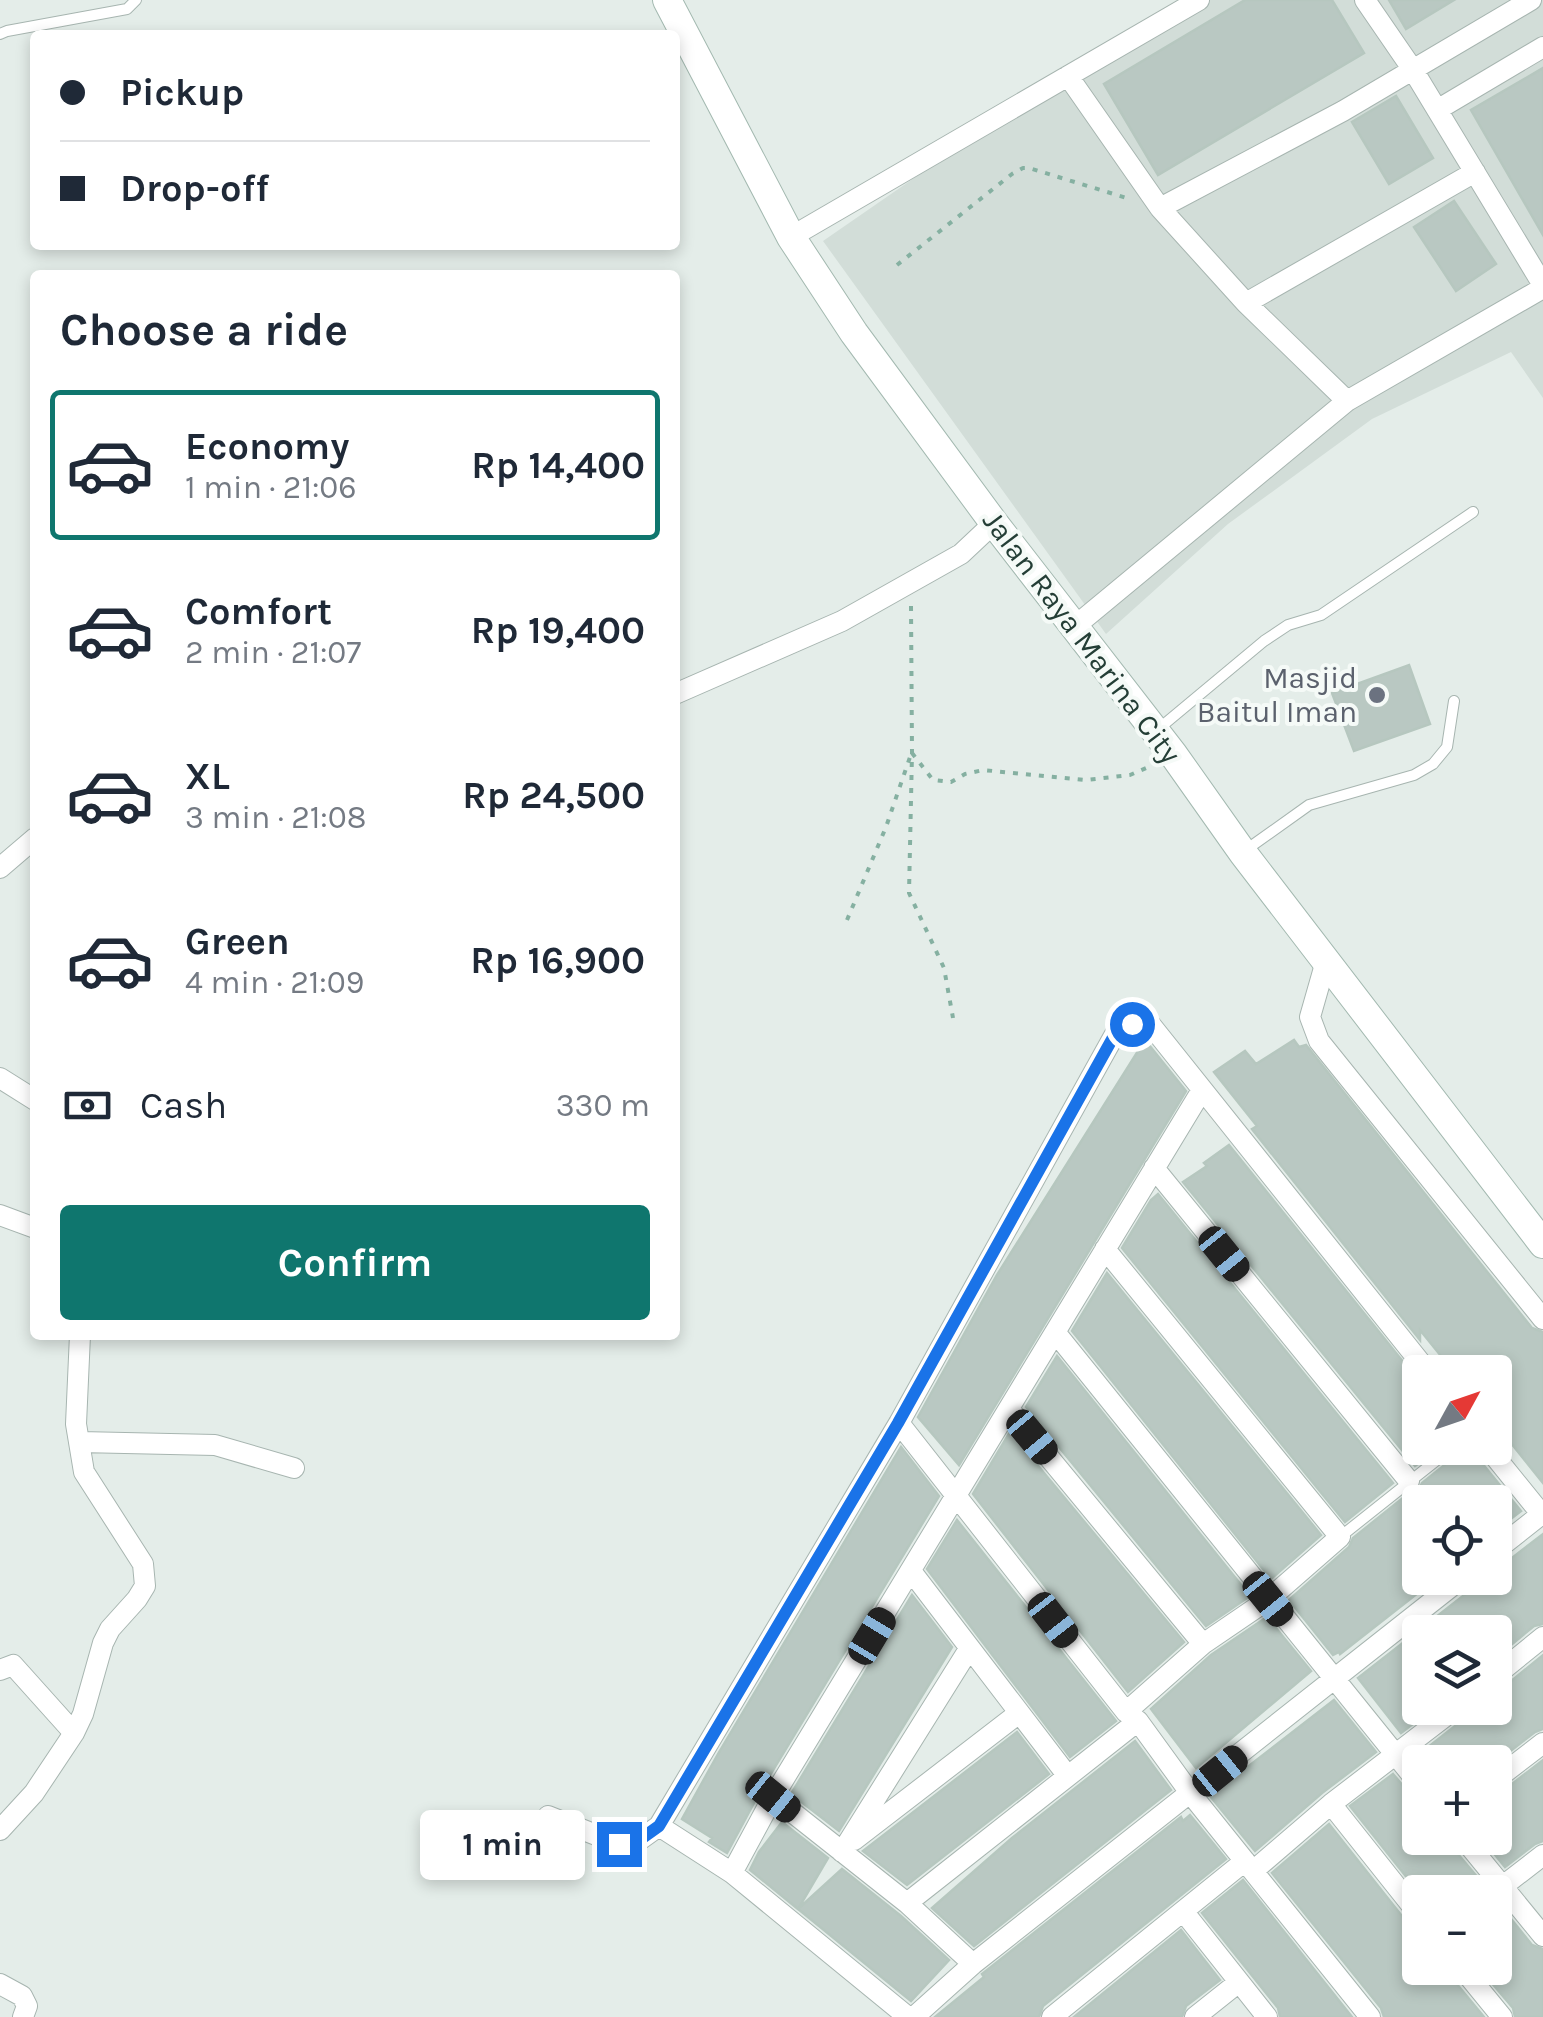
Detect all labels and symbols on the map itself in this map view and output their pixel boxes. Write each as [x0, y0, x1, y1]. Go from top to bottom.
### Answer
street label: Jalan Raya Marina City [975, 503, 1189, 771]
place label: Masjid Baitul Iman [1197, 660, 1357, 730]
marker: Masjid Baitul Iman [1366, 684, 1388, 706]
route start [1110, 1002, 1155, 1047]
car [1193, 1221, 1255, 1287]
north arrow [1402, 1355, 1512, 1465]
car [1001, 1404, 1063, 1470]
car [1237, 1566, 1299, 1632]
car [1023, 1587, 1083, 1653]
car [844, 1603, 900, 1669]
car [1187, 1740, 1253, 1802]
car [740, 1766, 806, 1828]
callout: 1 min [419, 1809, 584, 1879]
route end [597, 1822, 642, 1867]

